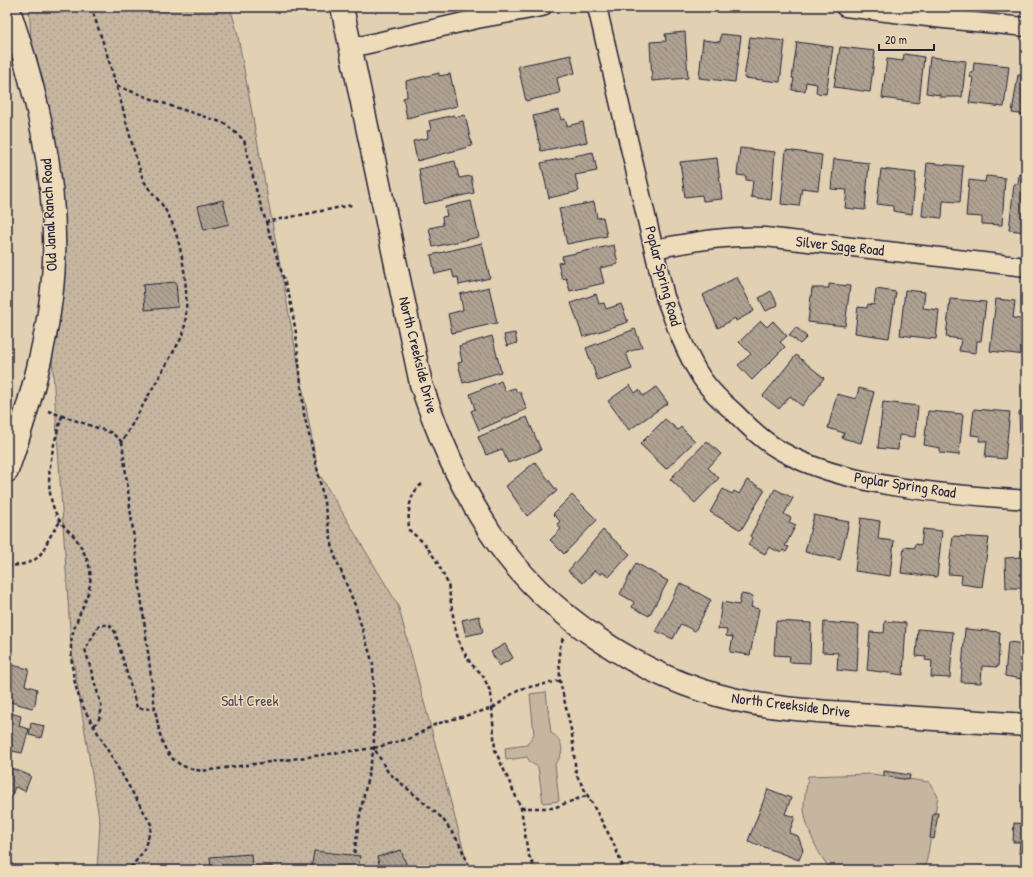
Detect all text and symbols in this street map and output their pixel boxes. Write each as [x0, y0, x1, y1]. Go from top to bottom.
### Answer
scale bar [879, 26, 934, 52]
text: 20 m [885, 31, 907, 48]
street label: Old Janal Ranch Road [35, 158, 62, 272]
street label: Poplar Spring Road [640, 224, 687, 328]
street label: Silver Sage Road [795, 230, 885, 261]
street label: North Creekside Drive [394, 294, 443, 415]
street label: Poplar Spring Road [853, 466, 958, 503]
street label: North Creekside Drive [730, 687, 852, 722]
park label: Salt Creek [221, 690, 279, 711]

